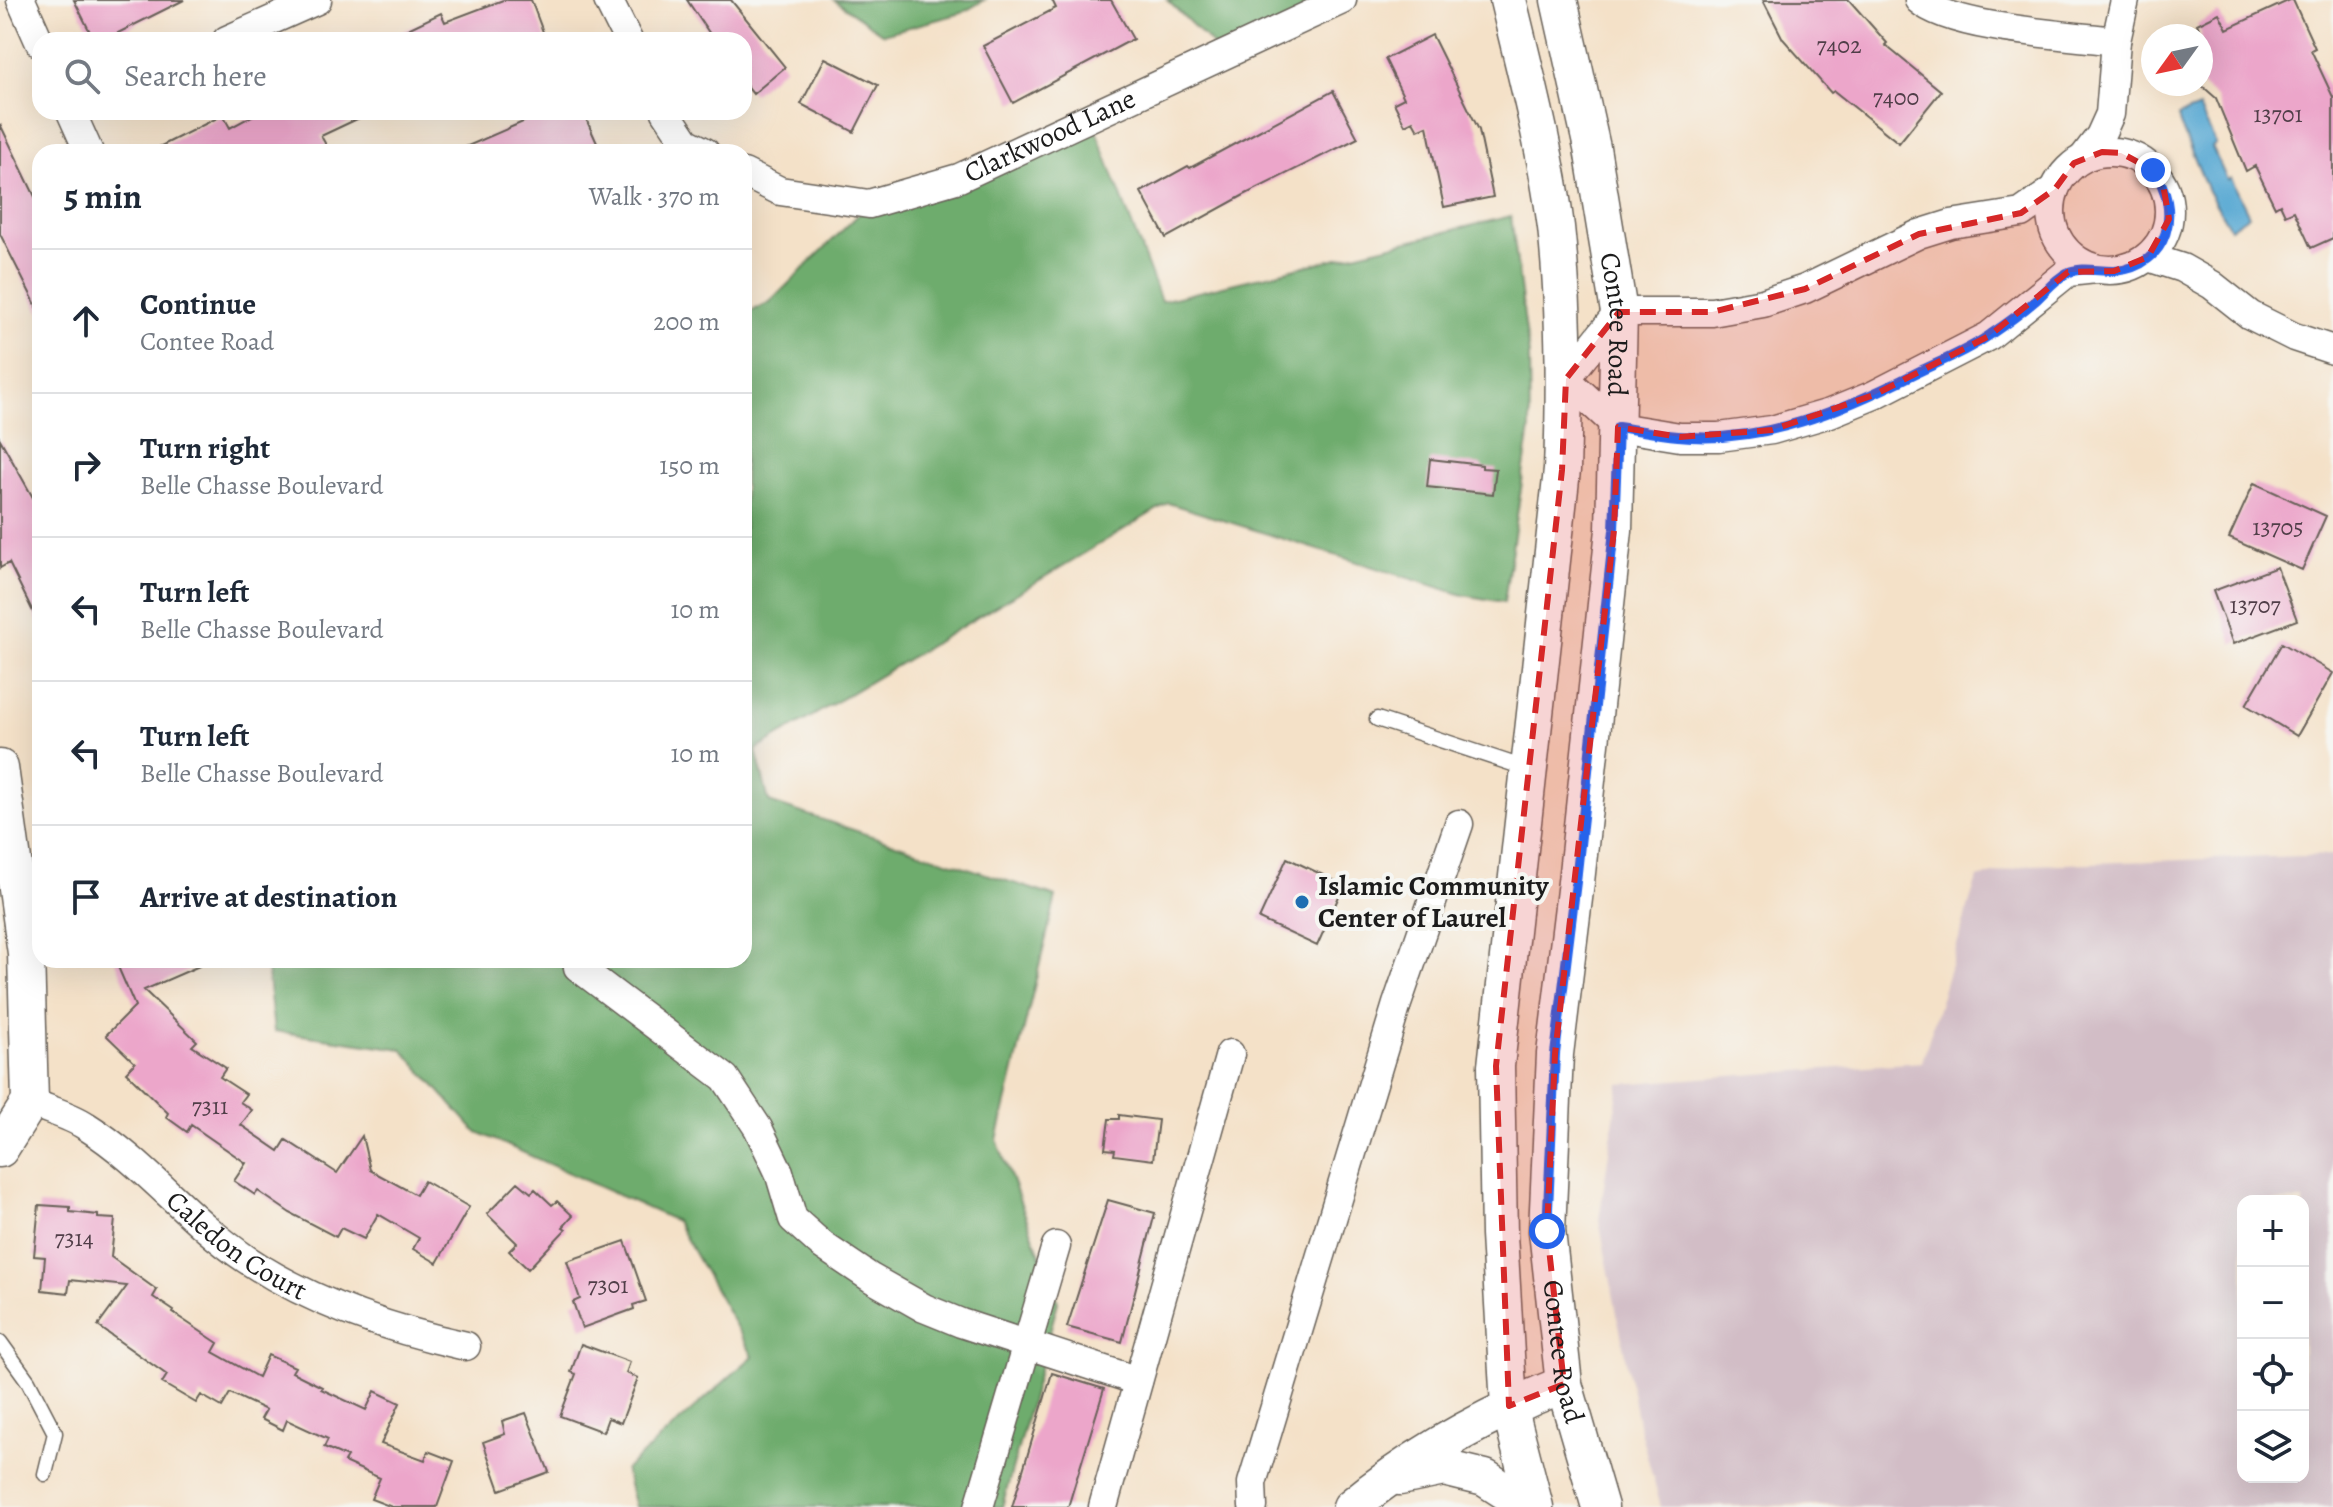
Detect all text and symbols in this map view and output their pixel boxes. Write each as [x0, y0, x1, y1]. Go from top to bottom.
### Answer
north arrow [2141, 24, 2213, 96]
house number: 7402 [1816, 29, 1862, 61]
search box [32, 32, 752, 120]
icon: search [60, 54, 104, 98]
text: Search here [124, 56, 267, 96]
street label: Clarkwood Lane [958, 80, 1142, 192]
house number: 7400 [1873, 81, 1919, 113]
house number: 13701 [2253, 98, 2303, 130]
route end [2135, 152, 2171, 188]
text: 5 min [64, 173, 142, 220]
text: Walk · 370 m [589, 179, 720, 214]
street label: Contee Road [1590, 250, 1638, 398]
text: Continue [140, 284, 256, 324]
icon: ahead [64, 299, 108, 343]
text: 200 m [653, 304, 720, 339]
text: Contee Road [140, 324, 274, 359]
text: Turn right [140, 428, 270, 468]
icon: right [64, 443, 108, 487]
text: 150 m [659, 448, 720, 483]
text: Belle Chasse Boulevard [140, 468, 384, 503]
house number: 13705 [2252, 511, 2304, 543]
text: Turn left [140, 572, 249, 612]
icon: left [64, 587, 108, 631]
house number: 13707 [2229, 589, 2281, 621]
text: 10 m [670, 592, 720, 627]
text: Belle Chasse Boulevard [140, 612, 384, 647]
text: Turn left [140, 716, 249, 756]
icon: left [64, 731, 108, 775]
text: 10 m [670, 736, 720, 771]
text: Belle Chasse Boulevard [140, 756, 384, 791]
place label: Islamic Community Center of Laurel [1318, 867, 1549, 937]
icon: arrive [64, 875, 108, 919]
text: Arrive at destination [140, 877, 397, 917]
marker: Islamic Community Center of Laurel [1293, 893, 1311, 911]
house number: 7311 [192, 1090, 228, 1122]
street label: Caledon Court [158, 1182, 313, 1309]
map controls [2237, 1195, 2309, 1483]
button: + [2237, 1195, 2309, 1267]
route start [1529, 1213, 1565, 1249]
house number: 7314 [54, 1222, 94, 1254]
button: − [2237, 1267, 2309, 1339]
house number: 7301 [587, 1269, 629, 1301]
street label: Contee Road [1534, 1278, 1594, 1429]
button: locate [2237, 1339, 2309, 1411]
button: layers [2237, 1411, 2309, 1483]

